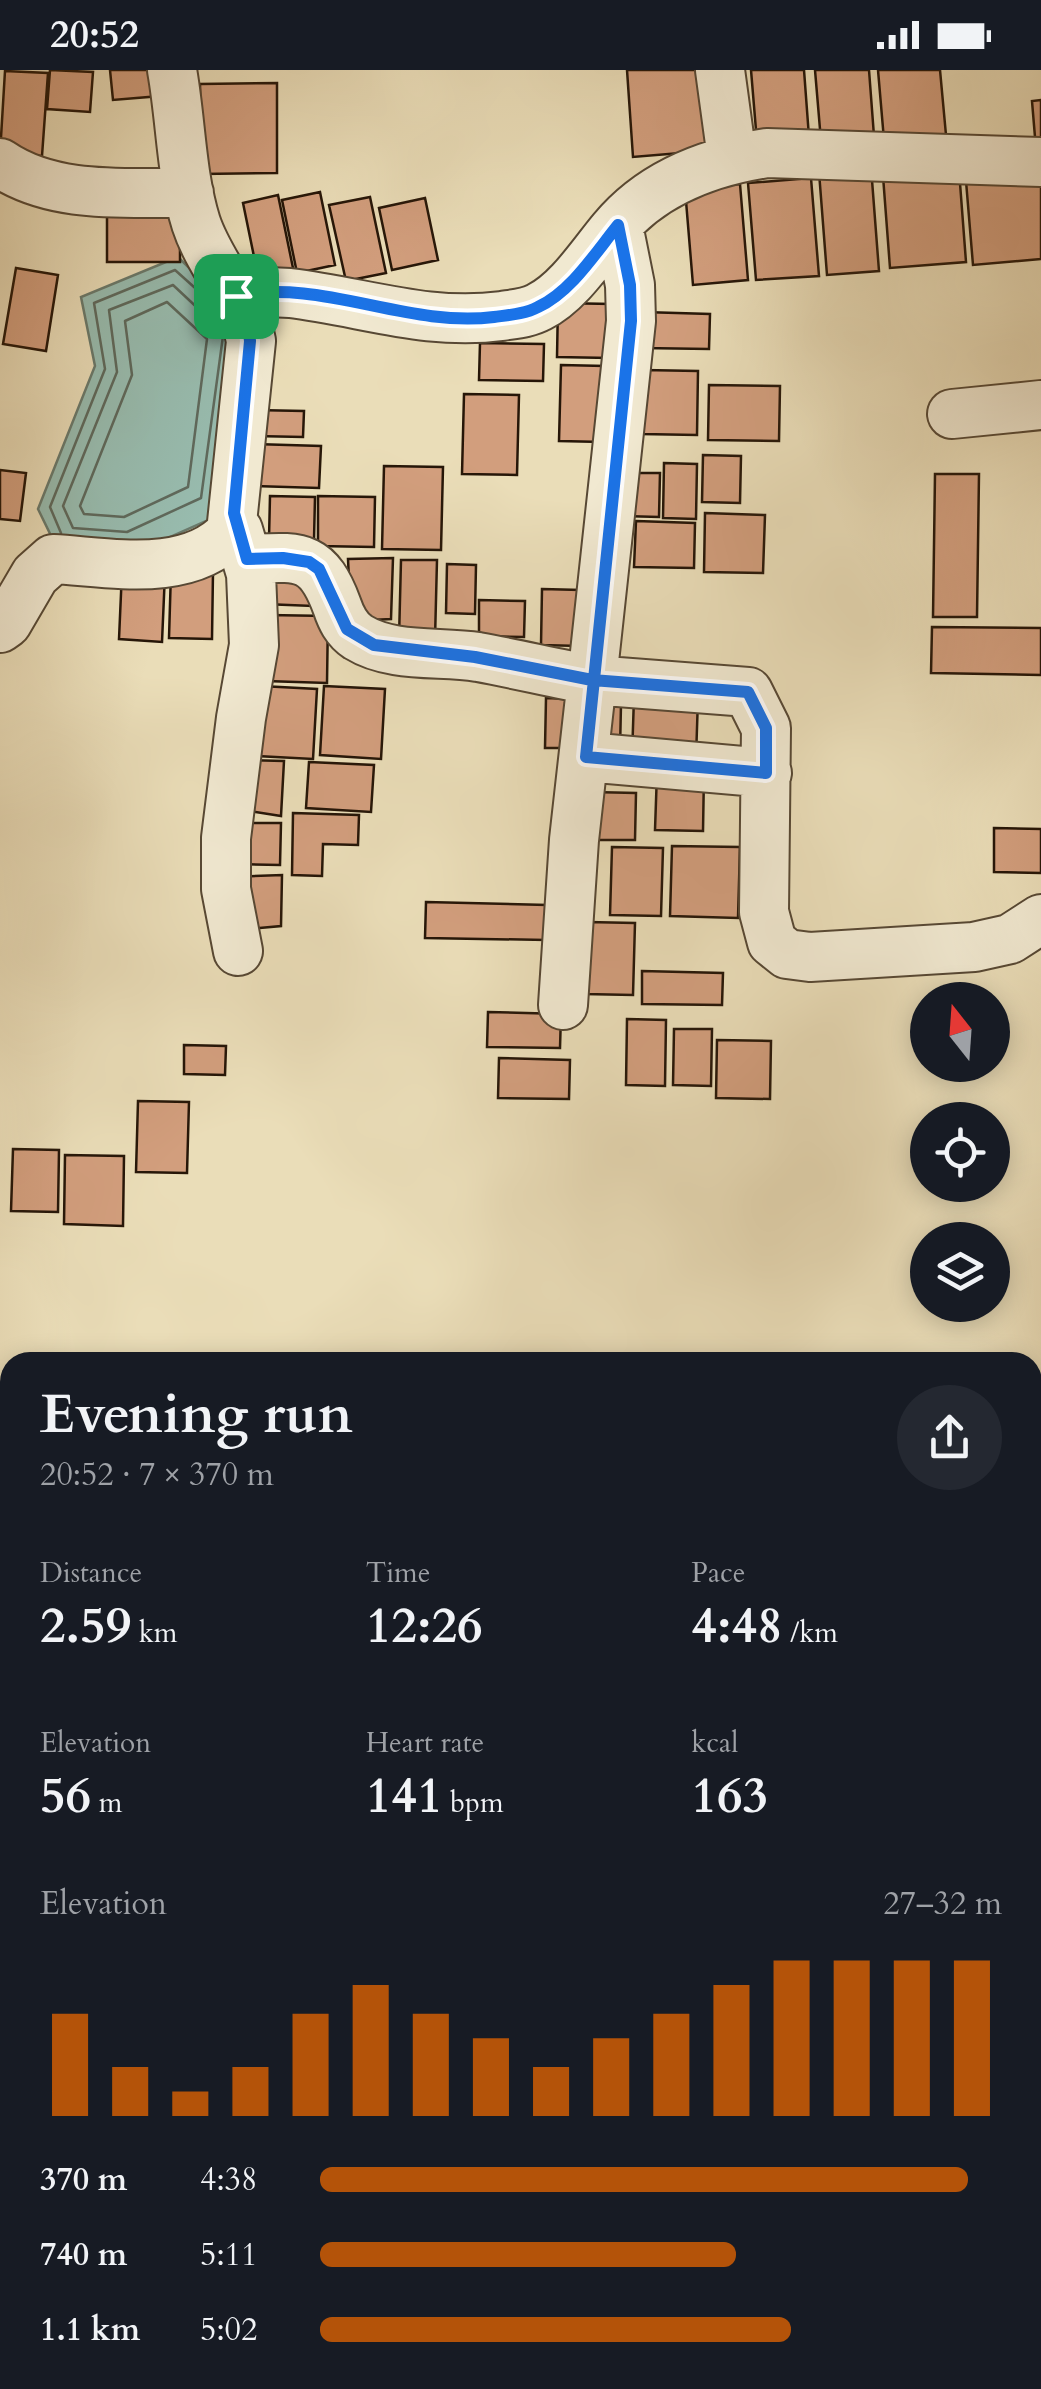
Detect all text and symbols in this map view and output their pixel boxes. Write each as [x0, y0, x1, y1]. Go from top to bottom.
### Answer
text: 20:52 [50, 9, 139, 61]
pin [194, 254, 279, 339]
icon: arrive [209, 269, 264, 324]
north arrow [910, 982, 1010, 1082]
map controls [910, 982, 1010, 1322]
button: locate [910, 1102, 1010, 1202]
button: layers [910, 1222, 1010, 1322]
text: Evening run [40, 1378, 353, 1452]
button: share [897, 1385, 1002, 1490]
text: 20:52 · 7 × 370 m [40, 1453, 274, 1497]
text: Distance [40, 1554, 142, 1592]
text: Time [366, 1554, 430, 1592]
text: Pace [691, 1554, 745, 1592]
text: 2.59 [40, 1592, 131, 1660]
text: 12:26 [366, 1592, 483, 1660]
text: 4:48 [691, 1592, 783, 1660]
text: km [131, 1614, 178, 1652]
text: /km [783, 1614, 838, 1652]
text: Elevation [40, 1724, 151, 1762]
text: Heart rate [366, 1724, 484, 1762]
text: kcal [691, 1724, 738, 1762]
text: 56 [40, 1762, 91, 1830]
text: 141 [366, 1762, 443, 1830]
text: 163 [691, 1762, 768, 1830]
text: m [91, 1784, 122, 1822]
text: bpm [443, 1784, 504, 1822]
text: Elevation [40, 1882, 167, 1926]
text: 27–32 m [883, 1882, 1002, 1926]
text: 370 m [40, 2158, 127, 2202]
text: 4:38 [200, 2158, 257, 2202]
text: 740 m [40, 2233, 127, 2277]
text: 5:11 [200, 2233, 257, 2277]
text: 1.1 km [40, 2308, 140, 2352]
text: 5:02 [200, 2308, 257, 2352]

